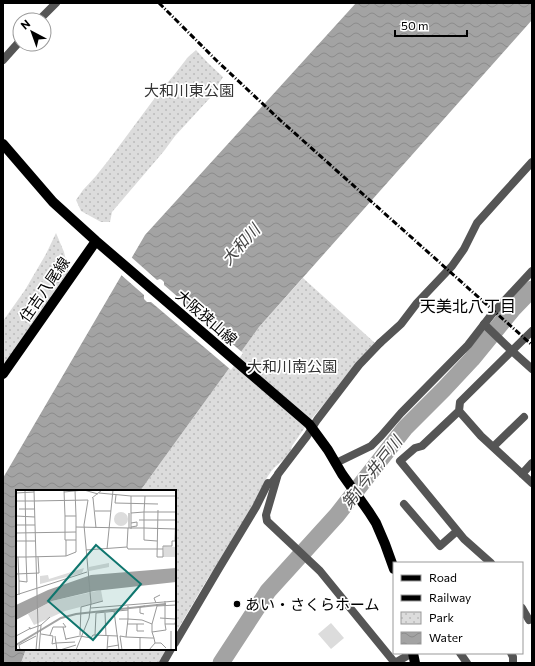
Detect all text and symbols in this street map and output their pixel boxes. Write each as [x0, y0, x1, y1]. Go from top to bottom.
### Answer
north arrow [12, 12, 52, 52]
scale bar [395, 12, 467, 38]
text: N [18, 16, 32, 32]
text: 50 m [401, 18, 429, 32]
park label: 大和川東公園 [144, 81, 234, 99]
water label: 大和川 [217, 218, 264, 268]
street label: 住吉八尾線 [15, 253, 73, 325]
street label: 大阪狭山線 [173, 286, 241, 348]
district label: 天美北八丁目 [420, 296, 516, 315]
park label: 大和川南公園 [247, 357, 337, 375]
water label: 第1今井戸川 [337, 430, 406, 512]
inset map [16, 490, 176, 650]
legend [393, 562, 523, 654]
text: Road [429, 570, 457, 584]
text: Railway [429, 590, 471, 604]
place label: あい・さくらホーム [245, 595, 380, 613]
marker: あい・さくらホーム [232, 599, 242, 609]
text: Park [429, 610, 455, 624]
text: Water [429, 630, 463, 644]

